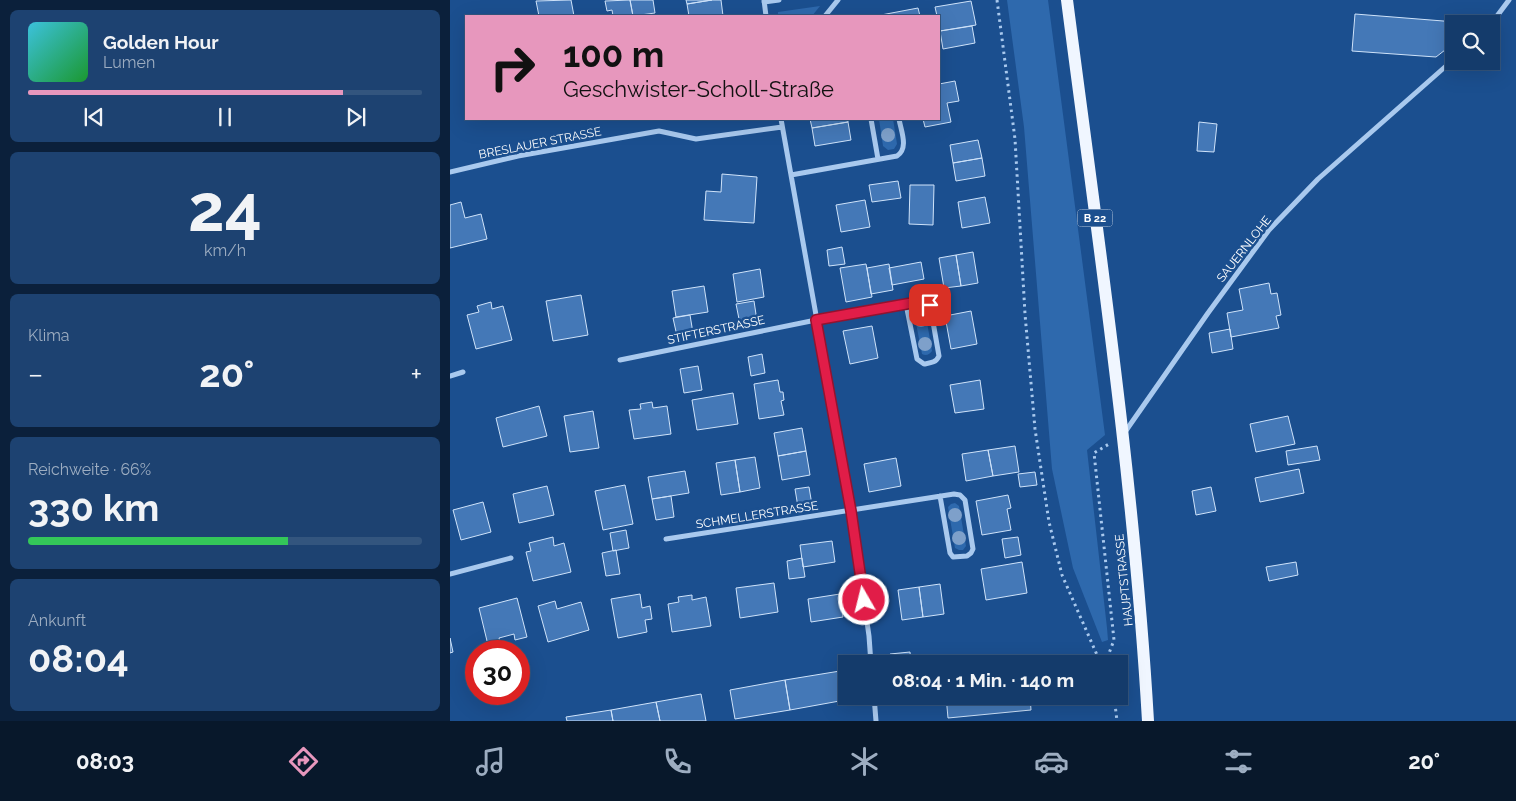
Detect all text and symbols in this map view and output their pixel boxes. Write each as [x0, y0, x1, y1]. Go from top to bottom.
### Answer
map controls [1445, 15, 1500, 70]
button: search [1445, 15, 1500, 70]
text: Golden Hour [103, 31, 219, 53]
text: 100 m [563, 34, 664, 75]
icon: right [480, 35, 545, 100]
text: Lumen [103, 53, 155, 72]
text: Geschwister-Scholl-Straße [563, 76, 834, 102]
icon: previous [80, 103, 108, 131]
icon: pause [211, 103, 239, 131]
icon: next [342, 103, 370, 131]
street label: BRESLAUER STRASSE [477, 124, 603, 162]
text: 24 [188, 170, 262, 246]
road number: B 22 [1078, 210, 1112, 227]
street label: SAUERNLOHE [1214, 213, 1274, 285]
text: km/h [204, 241, 246, 260]
pin [909, 284, 951, 326]
icon: arrive [916, 291, 944, 319]
street label: STIFTERSTRASSE [666, 313, 766, 347]
text: Klima [28, 326, 70, 345]
text: 20° [199, 351, 254, 396]
text: − [28, 358, 43, 391]
text: + [410, 358, 422, 391]
text: Reichweite · 66% [28, 460, 151, 479]
text: 330 km [28, 485, 159, 530]
street label: SCHMELLERSTRASSE [695, 498, 819, 532]
street label: HAUPTSTRASSE [1112, 533, 1136, 627]
position arrow [837, 573, 889, 625]
text: Ankunft [28, 611, 86, 630]
text: 08:04 [28, 636, 129, 681]
speed limit sign: 30 [465, 640, 530, 705]
text: 08:04 · 1 Min. · 140 m [892, 669, 1074, 691]
icon: directions [286, 744, 321, 779]
icon: music [473, 744, 508, 779]
icon: phone [660, 744, 695, 779]
icon: climate [847, 744, 882, 779]
icon: car [1034, 744, 1069, 779]
icon: filters [1221, 744, 1256, 779]
text: 08:03 [76, 748, 134, 774]
text: 20° [1408, 748, 1440, 774]

